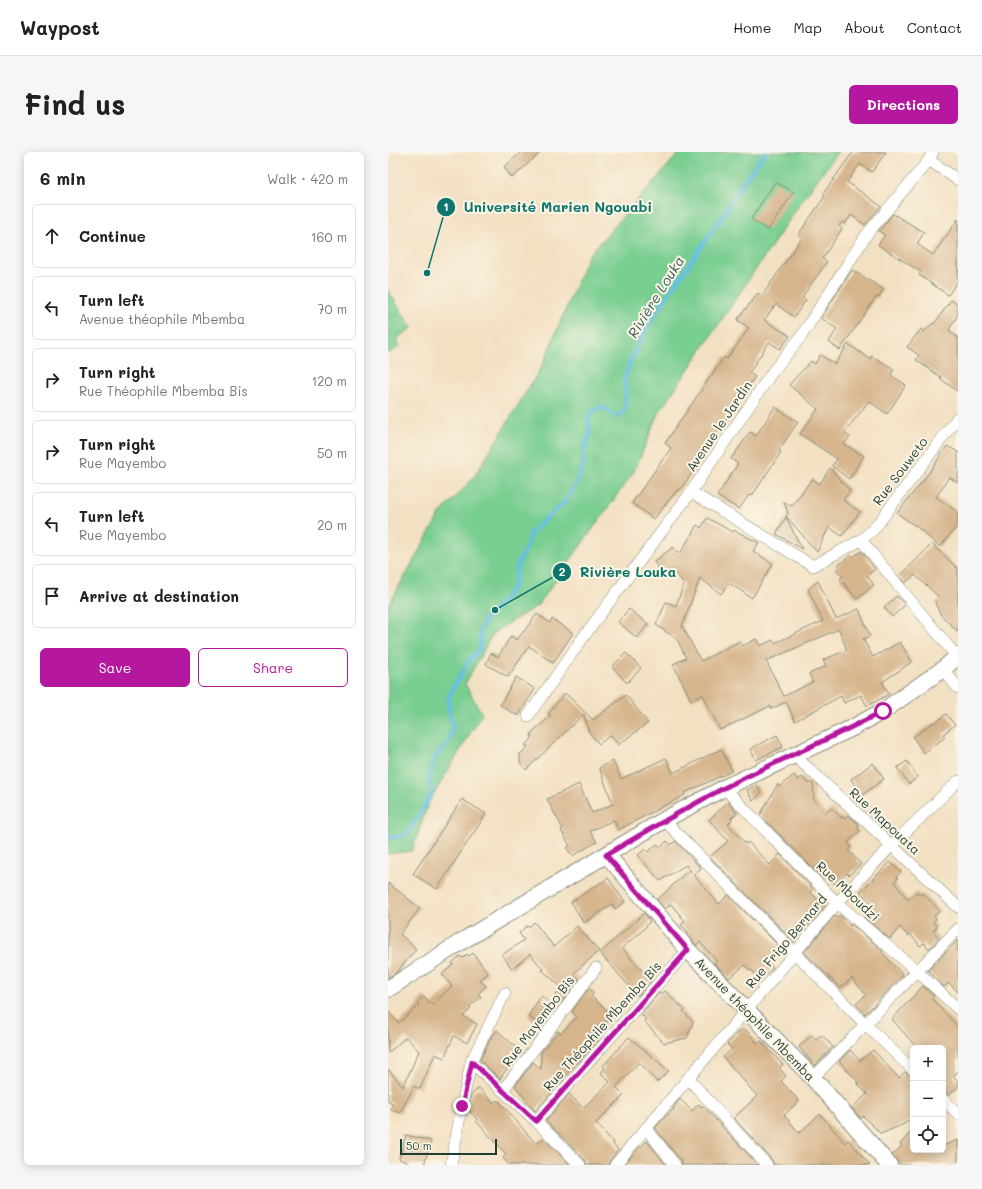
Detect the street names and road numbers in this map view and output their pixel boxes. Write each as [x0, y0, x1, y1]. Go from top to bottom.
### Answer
street label: Avenue le Jardin [682, 377, 755, 474]
street label: Rue Souweto [868, 433, 931, 508]
street label: Rue Mapouata [846, 783, 924, 858]
street label: Rue Mboudzi [813, 857, 884, 924]
street label: Rue Frigo Bernard [741, 890, 830, 991]
street label: Avenue théophile Mbemba [692, 953, 819, 1084]
street label: Rue Théophile Mbemba Bis [539, 957, 664, 1094]
street label: Rue Mayembo Bis [498, 972, 577, 1070]

